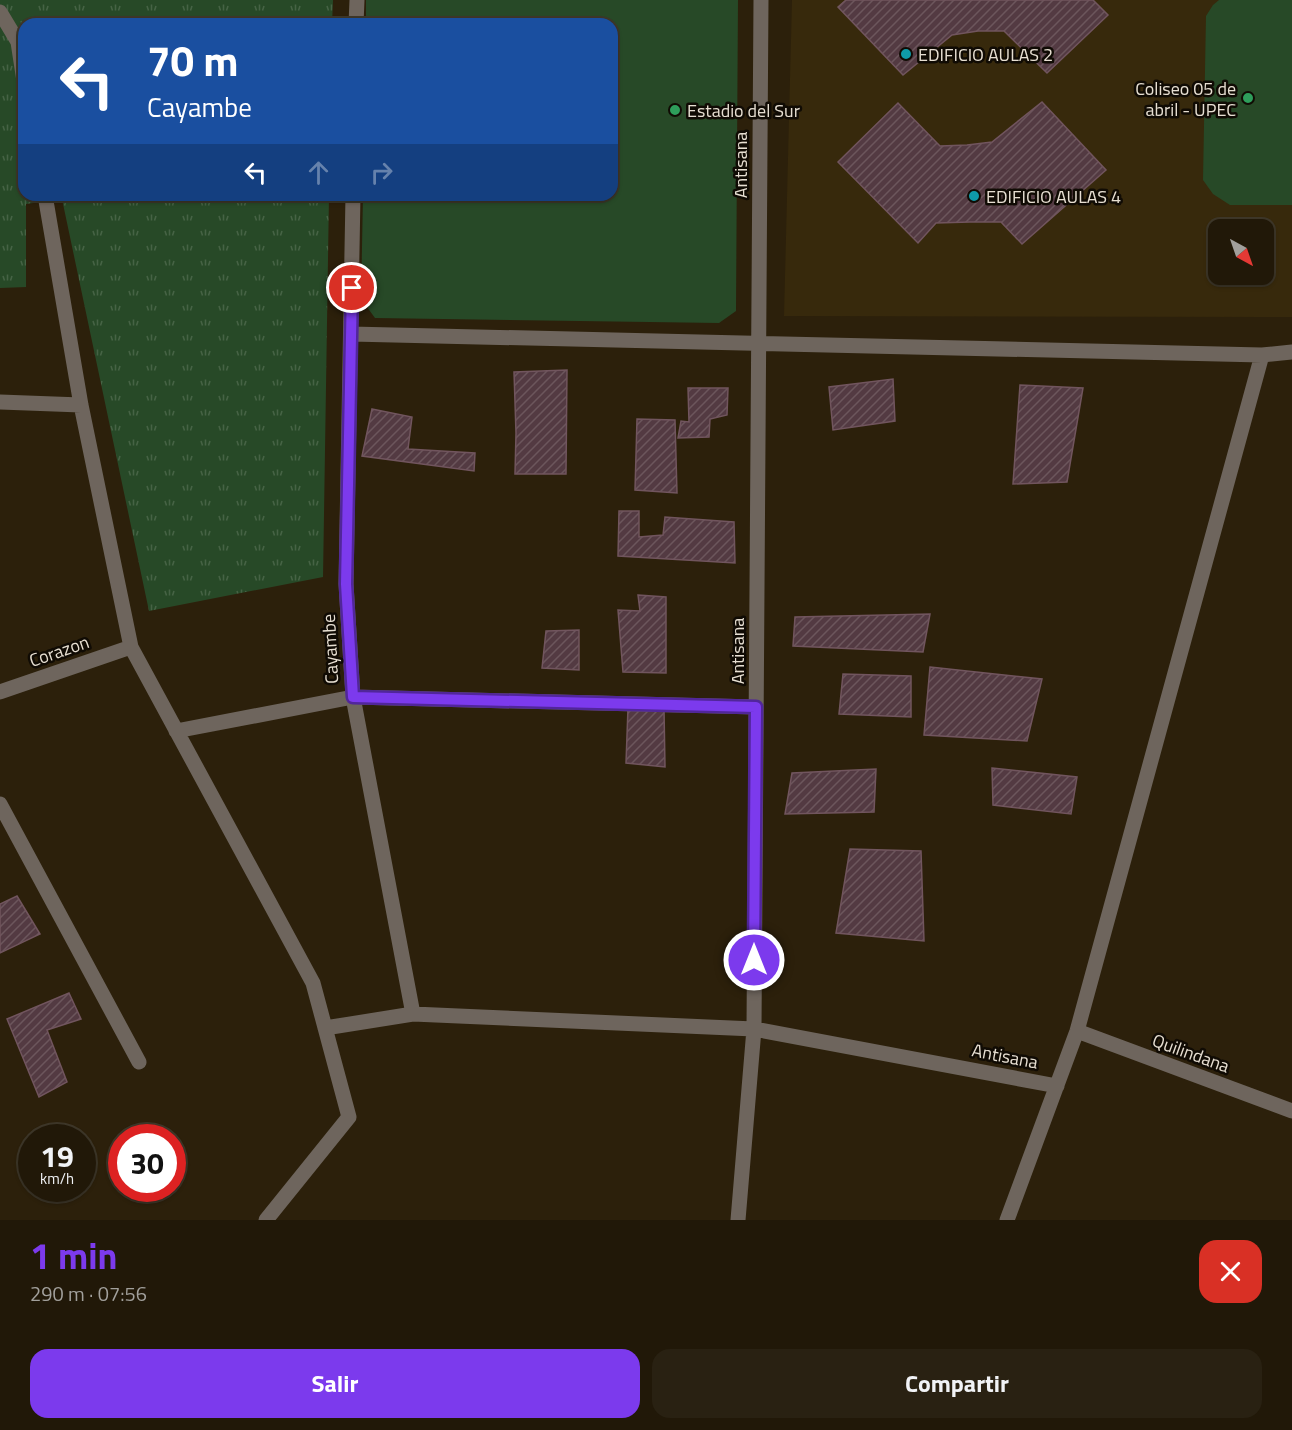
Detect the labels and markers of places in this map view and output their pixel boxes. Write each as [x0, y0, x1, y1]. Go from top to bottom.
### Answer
place label: EDIFICIO AULAS 2 [918, 41, 1053, 68]
marker: EDIFICIO AULAS 2 [899, 47, 913, 61]
place label: Coliseo 05 de abril - UPEC [1135, 75, 1236, 123]
marker: Coliseo 05 de abril - UPEC [1241, 91, 1255, 105]
place label: Estadio del Sur [687, 97, 800, 124]
marker: Estadio del Sur [668, 103, 682, 117]
place label: EDIFICIO AULAS 4 [986, 183, 1121, 210]
marker: EDIFICIO AULAS 4 [967, 189, 981, 203]
pin [326, 262, 377, 313]

